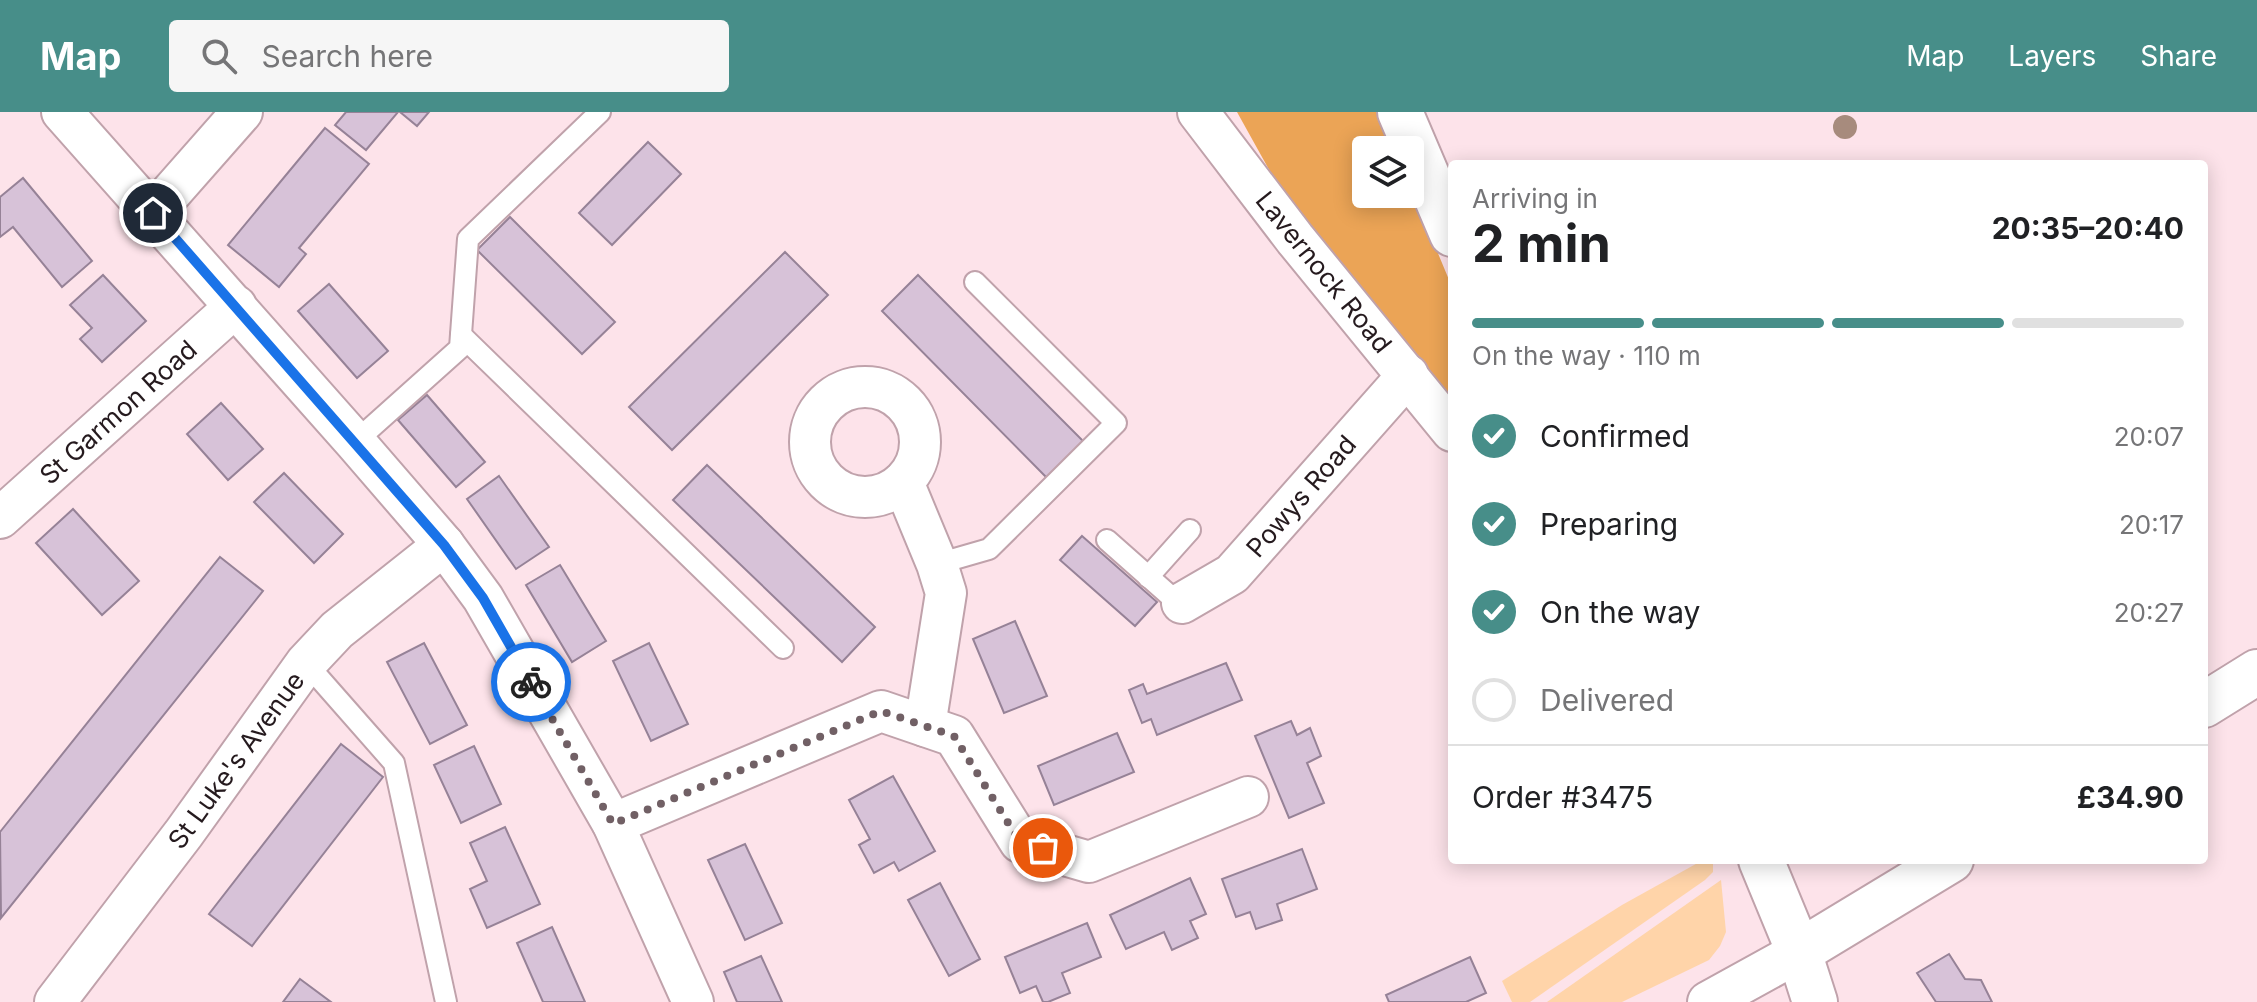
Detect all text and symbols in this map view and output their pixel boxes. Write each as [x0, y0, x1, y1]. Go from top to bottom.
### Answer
search box [169, 20, 729, 92]
text: Map [40, 33, 121, 79]
icon: search [197, 34, 241, 78]
text: Search here [261, 38, 433, 74]
text: Map [1906, 39, 1964, 73]
text: Layers [2008, 39, 2096, 73]
text: Share [2140, 39, 2217, 73]
map controls [1352, 136, 1424, 208]
button: layers [1352, 136, 1424, 208]
pin [119, 179, 187, 247]
text: Arriving in [1472, 183, 1598, 214]
street label: Lavernock Road [1249, 185, 1399, 359]
icon: home [131, 191, 175, 235]
text: 20:35–20:40 [1992, 210, 2184, 246]
text: 2 min [1472, 212, 1611, 275]
street label: St Garmon Road [33, 333, 203, 491]
text: On the way · 110 m [1472, 340, 1701, 371]
icon: check [1472, 414, 1516, 458]
text: Confirmed [1540, 418, 1690, 454]
text: 20:07 [2114, 421, 2184, 452]
street label: Powys Road [1240, 429, 1362, 563]
icon: check [1472, 502, 1516, 546]
text: Preparing [1540, 506, 1678, 542]
text: 20:17 [2119, 509, 2184, 540]
icon: check [1472, 590, 1516, 634]
text: On the way [1540, 594, 1700, 630]
text: 20:27 [2114, 597, 2184, 628]
courier [491, 642, 571, 722]
icon: bike [509, 660, 553, 704]
street label: St Luke's Avenue [161, 665, 311, 855]
text: Delivered [1540, 682, 1674, 718]
text: Order #3475 [1472, 779, 1653, 815]
text: £34.90 [2077, 779, 2184, 815]
pin [1009, 814, 1077, 882]
icon: bag [1021, 826, 1065, 870]

